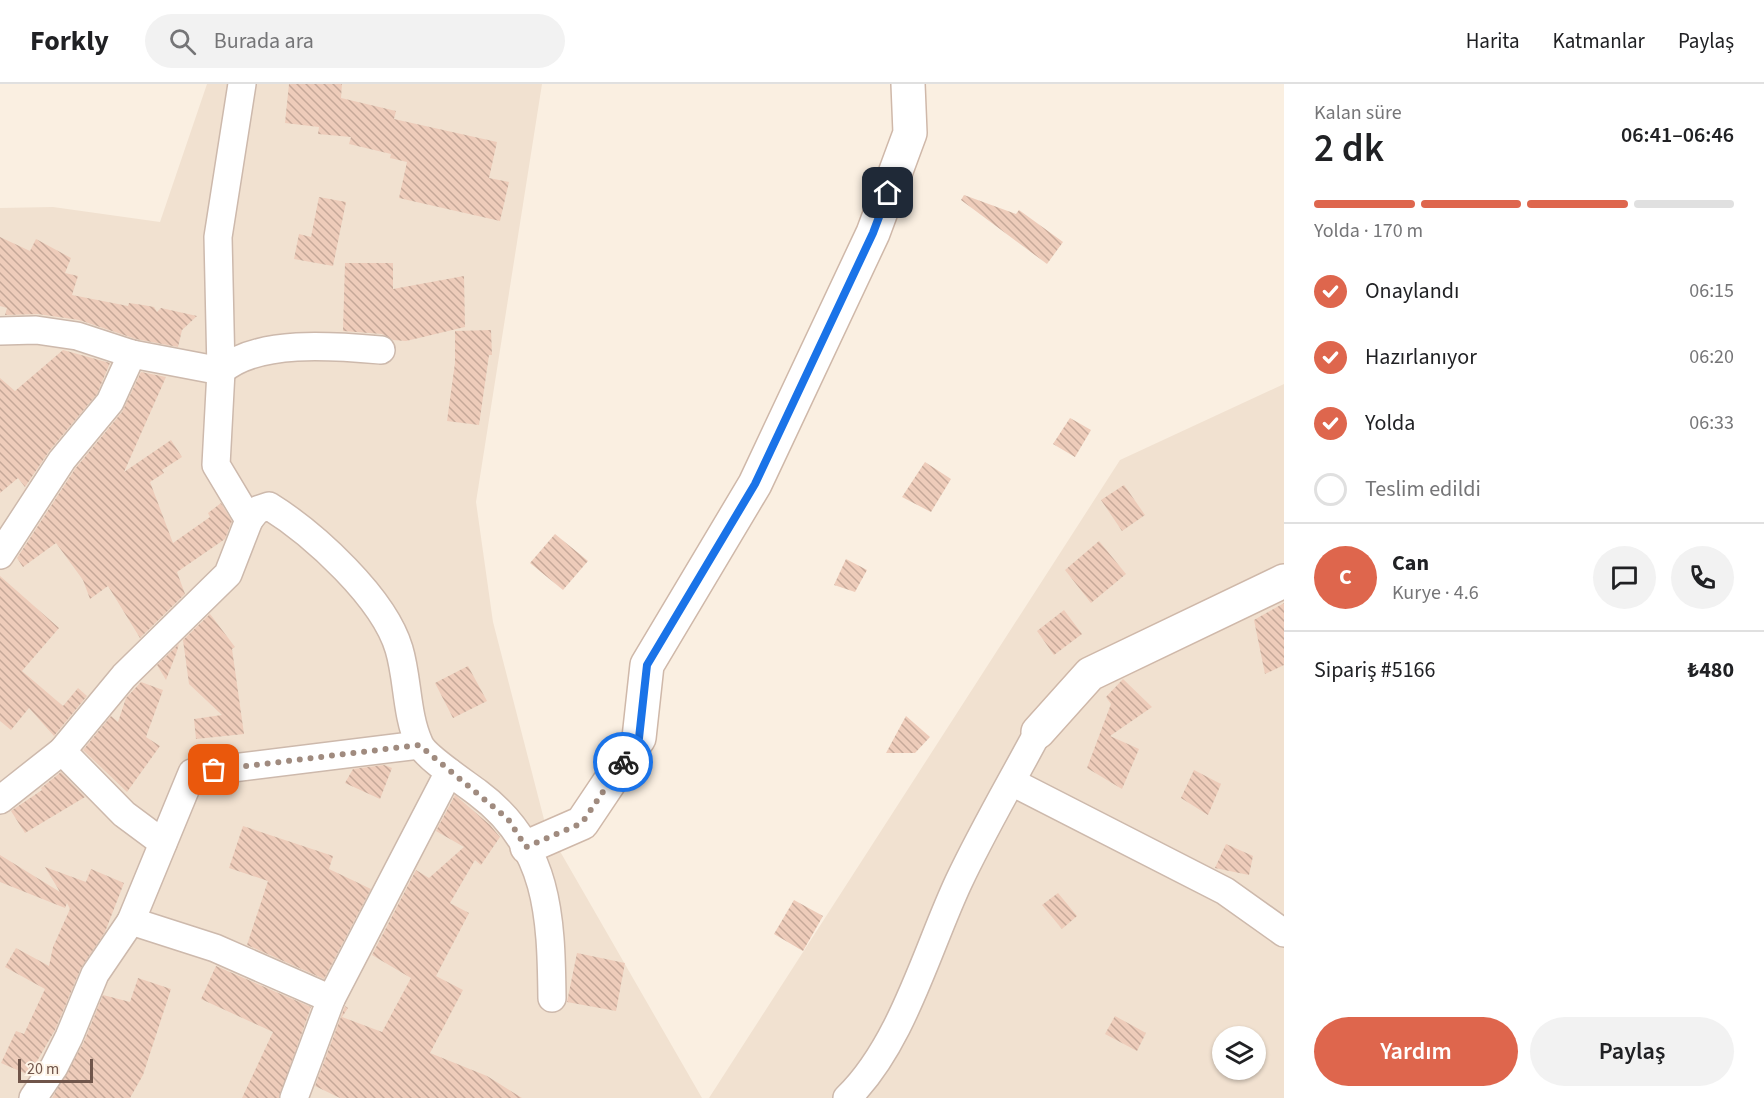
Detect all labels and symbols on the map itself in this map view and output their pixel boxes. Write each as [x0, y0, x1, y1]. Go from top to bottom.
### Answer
pin [862, 167, 913, 218]
courier [593, 732, 653, 792]
pin [188, 744, 239, 795]
scale bar [18, 1056, 93, 1084]

